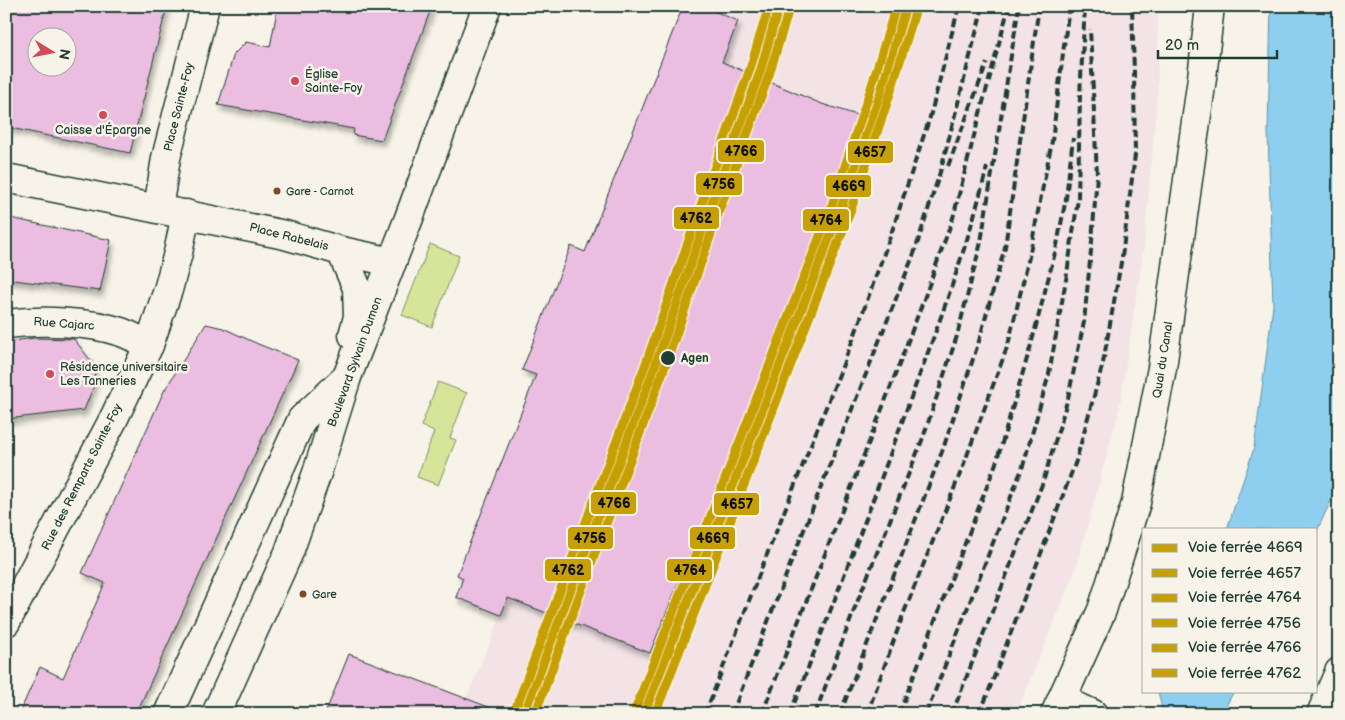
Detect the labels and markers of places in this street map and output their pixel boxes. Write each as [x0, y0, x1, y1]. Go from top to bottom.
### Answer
place label: Église Sainte-Foy [305, 66, 363, 96]
marker: Église Sainte-Foy [289, 75, 301, 87]
marker: Caisse d'Épargne [97, 109, 109, 121]
place label: Caisse d'Épargne [55, 122, 151, 138]
place label: Gare - Carnot [286, 185, 354, 198]
marker: Gare - Carnot [272, 186, 282, 196]
marker: Agen [659, 349, 677, 367]
place label: Agen [680, 351, 709, 366]
place label: Résidence universitaire Les Tanneries [60, 360, 188, 389]
marker: Résidence universitaire Les Tanneries [44, 368, 56, 380]
place label: Gare [312, 588, 337, 601]
marker: Gare [298, 589, 308, 599]

